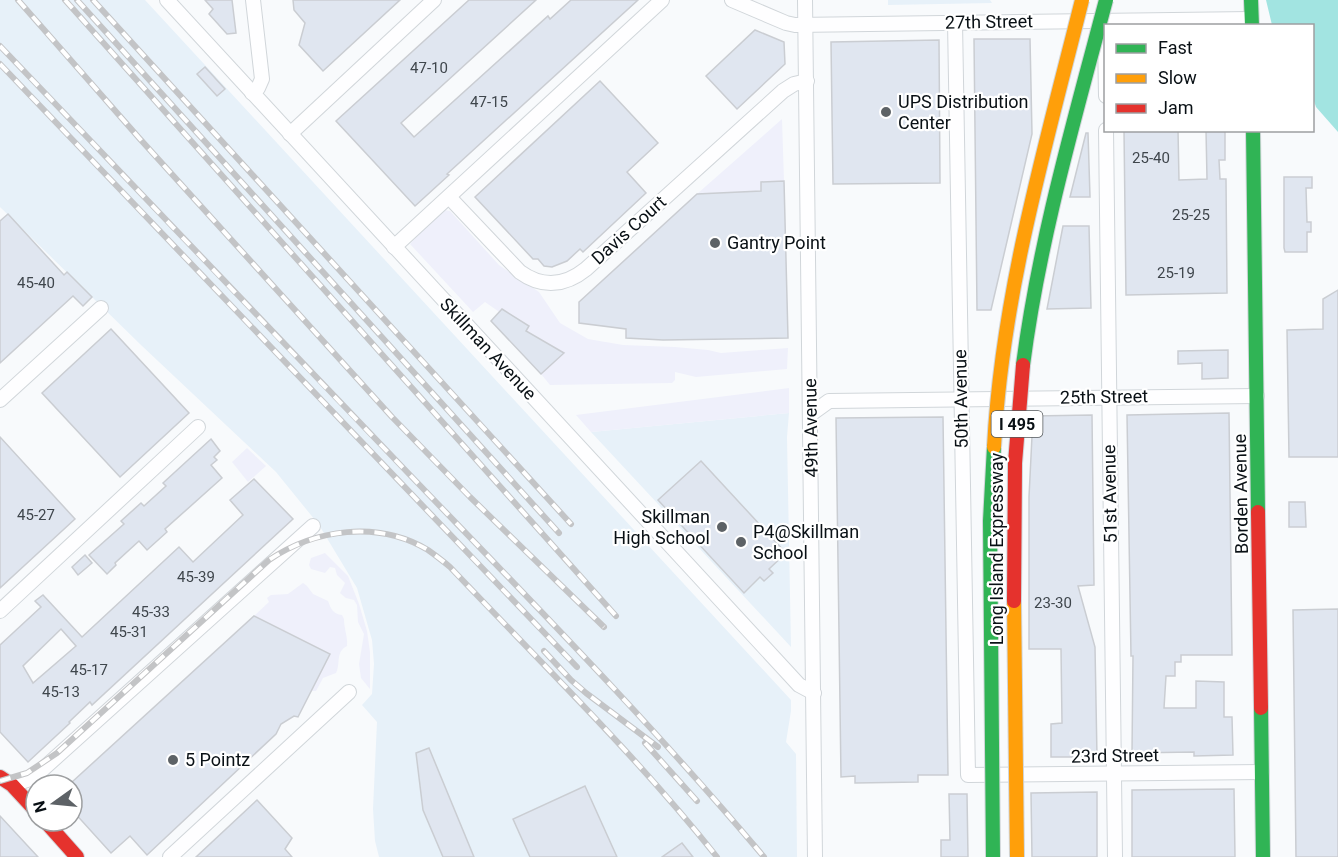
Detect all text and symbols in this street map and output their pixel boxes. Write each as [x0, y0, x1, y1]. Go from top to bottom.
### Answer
street label: 27th Street [945, 10, 1033, 33]
legend [1104, 24, 1314, 132]
text: Fast [1158, 37, 1193, 58]
house number: 47-10 [410, 59, 448, 77]
text: Slow [1158, 67, 1197, 88]
place label: UPS Distribution Center [898, 91, 1029, 133]
house number: 47-15 [470, 93, 508, 111]
text: Jam [1158, 97, 1194, 118]
marker: UPS Distribution Center [879, 105, 893, 119]
house number: 25-40 [1132, 149, 1170, 167]
street label: Davis Court [587, 191, 670, 268]
house number: 25-25 [1172, 206, 1210, 224]
place label: Gantry Point [727, 232, 826, 253]
marker: Gantry Point [708, 236, 722, 250]
house number: 25-19 [1157, 264, 1195, 282]
house number: 45-40 [17, 274, 55, 292]
street label: Skillman Avenue [436, 293, 541, 404]
street label: 50th Avenue [949, 349, 972, 449]
street label: 49th Avenue [799, 378, 822, 478]
street label: 25th Street [1060, 385, 1148, 408]
road number: I 495 [992, 411, 1042, 437]
street label: Borden Avenue [1229, 434, 1252, 554]
street label: 51st Avenue [1098, 444, 1121, 544]
street label: Long Island Expressway [986, 452, 1007, 645]
house number: 45-27 [17, 506, 55, 524]
place label: Skillman High School [613, 506, 710, 548]
marker: Skillman High School [715, 520, 729, 534]
place label: P4@Skillman School [753, 521, 859, 563]
marker: P4@Skillman School [734, 535, 748, 549]
house number: 45-39 [177, 568, 215, 586]
house number: 23-30 [1034, 594, 1072, 612]
house number: 45-33 [132, 603, 170, 621]
house number: 45-31 [110, 623, 148, 641]
house number: 45-17 [70, 661, 108, 679]
house number: 45-13 [42, 683, 80, 701]
street label: 23rd Street [1071, 744, 1159, 767]
place label: 5 Pointz [185, 749, 250, 770]
marker: 5 Pointz [166, 753, 180, 767]
north arrow [24, 773, 84, 833]
text: N [29, 799, 51, 815]

